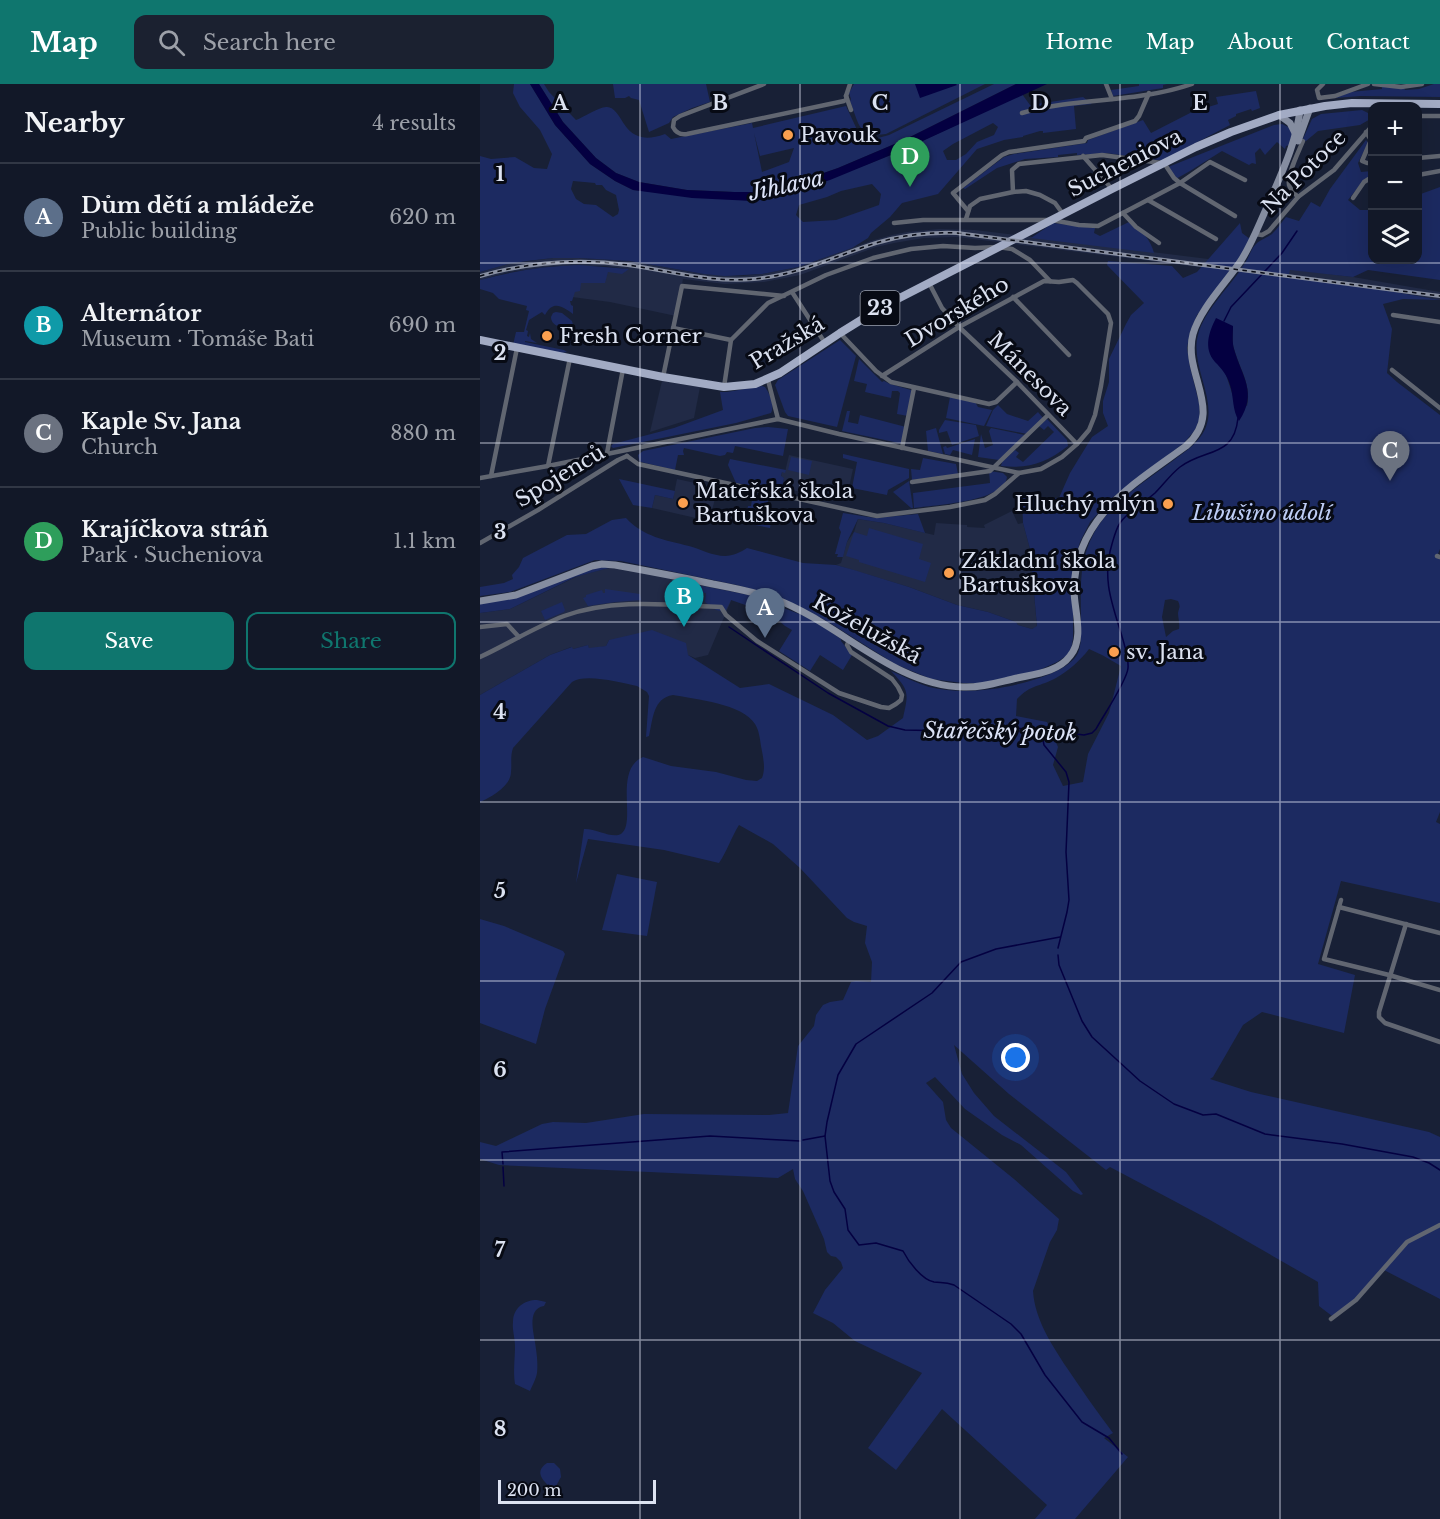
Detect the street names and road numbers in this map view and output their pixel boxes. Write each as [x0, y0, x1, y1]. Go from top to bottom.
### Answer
street label: Sucheniova [1064, 123, 1187, 203]
street label: Na Potoce [1257, 125, 1351, 219]
street label: Dvorského [900, 271, 1014, 353]
road number: 23 [860, 291, 900, 325]
street label: Pražská [745, 311, 829, 375]
street label: Mánesova [983, 327, 1078, 422]
street label: Spojenců [511, 439, 609, 513]
street label: Koželužská [808, 589, 926, 670]

